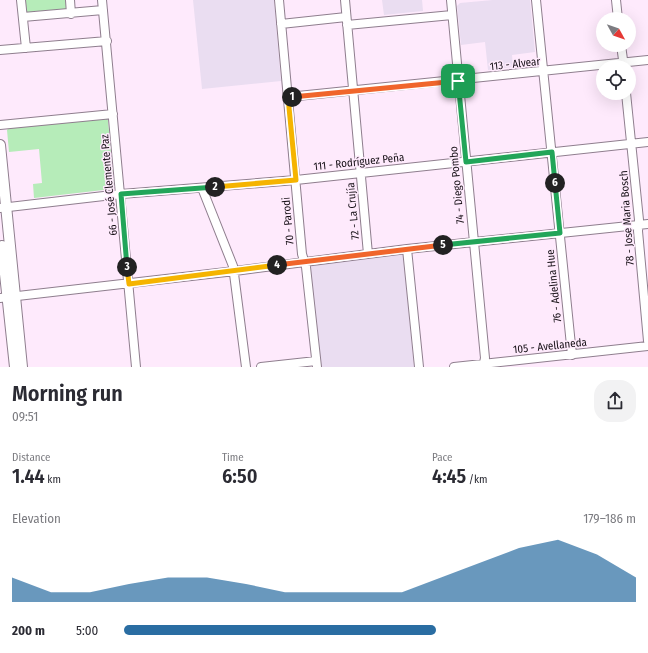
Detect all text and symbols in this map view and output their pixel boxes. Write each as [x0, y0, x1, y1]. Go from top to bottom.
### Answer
north arrow [596, 12, 636, 52]
map controls [596, 12, 636, 100]
street label: 113 - Alvear [489, 55, 541, 73]
button: locate [596, 60, 636, 100]
pin [441, 64, 475, 98]
icon: arrive [447, 70, 469, 92]
pin: 1 [282, 87, 302, 107]
text: 1 [290, 90, 294, 103]
street label: 66 - José Clemente Paz [98, 133, 120, 236]
street label: 74 - Diego Pombo [447, 145, 467, 224]
street label: 111 - Rodríguez Peña [313, 151, 405, 173]
street label: 78 - Jose Maria Bosch [617, 170, 637, 266]
pin: 6 [545, 173, 565, 193]
text: 6 [552, 176, 558, 189]
pin: 2 [205, 177, 225, 197]
text: 2 [212, 180, 218, 193]
street label: 72 - La Crujía [344, 182, 362, 240]
street label: 70 - Parodi [279, 196, 297, 245]
pin: 5 [433, 235, 453, 255]
text: 5 [440, 238, 446, 251]
street label: 76 - Adelina Hue [544, 249, 564, 323]
pin: 4 [267, 255, 287, 275]
pin: 3 [117, 257, 137, 277]
text: 4 [274, 258, 280, 271]
text: 3 [124, 260, 130, 273]
street label: 105 - Avellaneda [513, 336, 587, 356]
text: Morning run [12, 380, 123, 407]
button: share [594, 380, 636, 422]
text: 09:51 [12, 409, 38, 424]
text: Distance [12, 451, 51, 464]
text: Time [222, 451, 244, 464]
text: Pace [432, 451, 453, 464]
text: 1.44 [12, 464, 45, 488]
text: 6:50 [222, 464, 257, 488]
text: 4:45 [432, 464, 466, 488]
text: km [45, 473, 61, 486]
text: /km [466, 473, 488, 486]
text: Elevation [12, 511, 61, 526]
text: 179–186 m [583, 511, 636, 526]
text: 200 m [12, 623, 45, 638]
text: 5:00 [76, 623, 98, 638]

